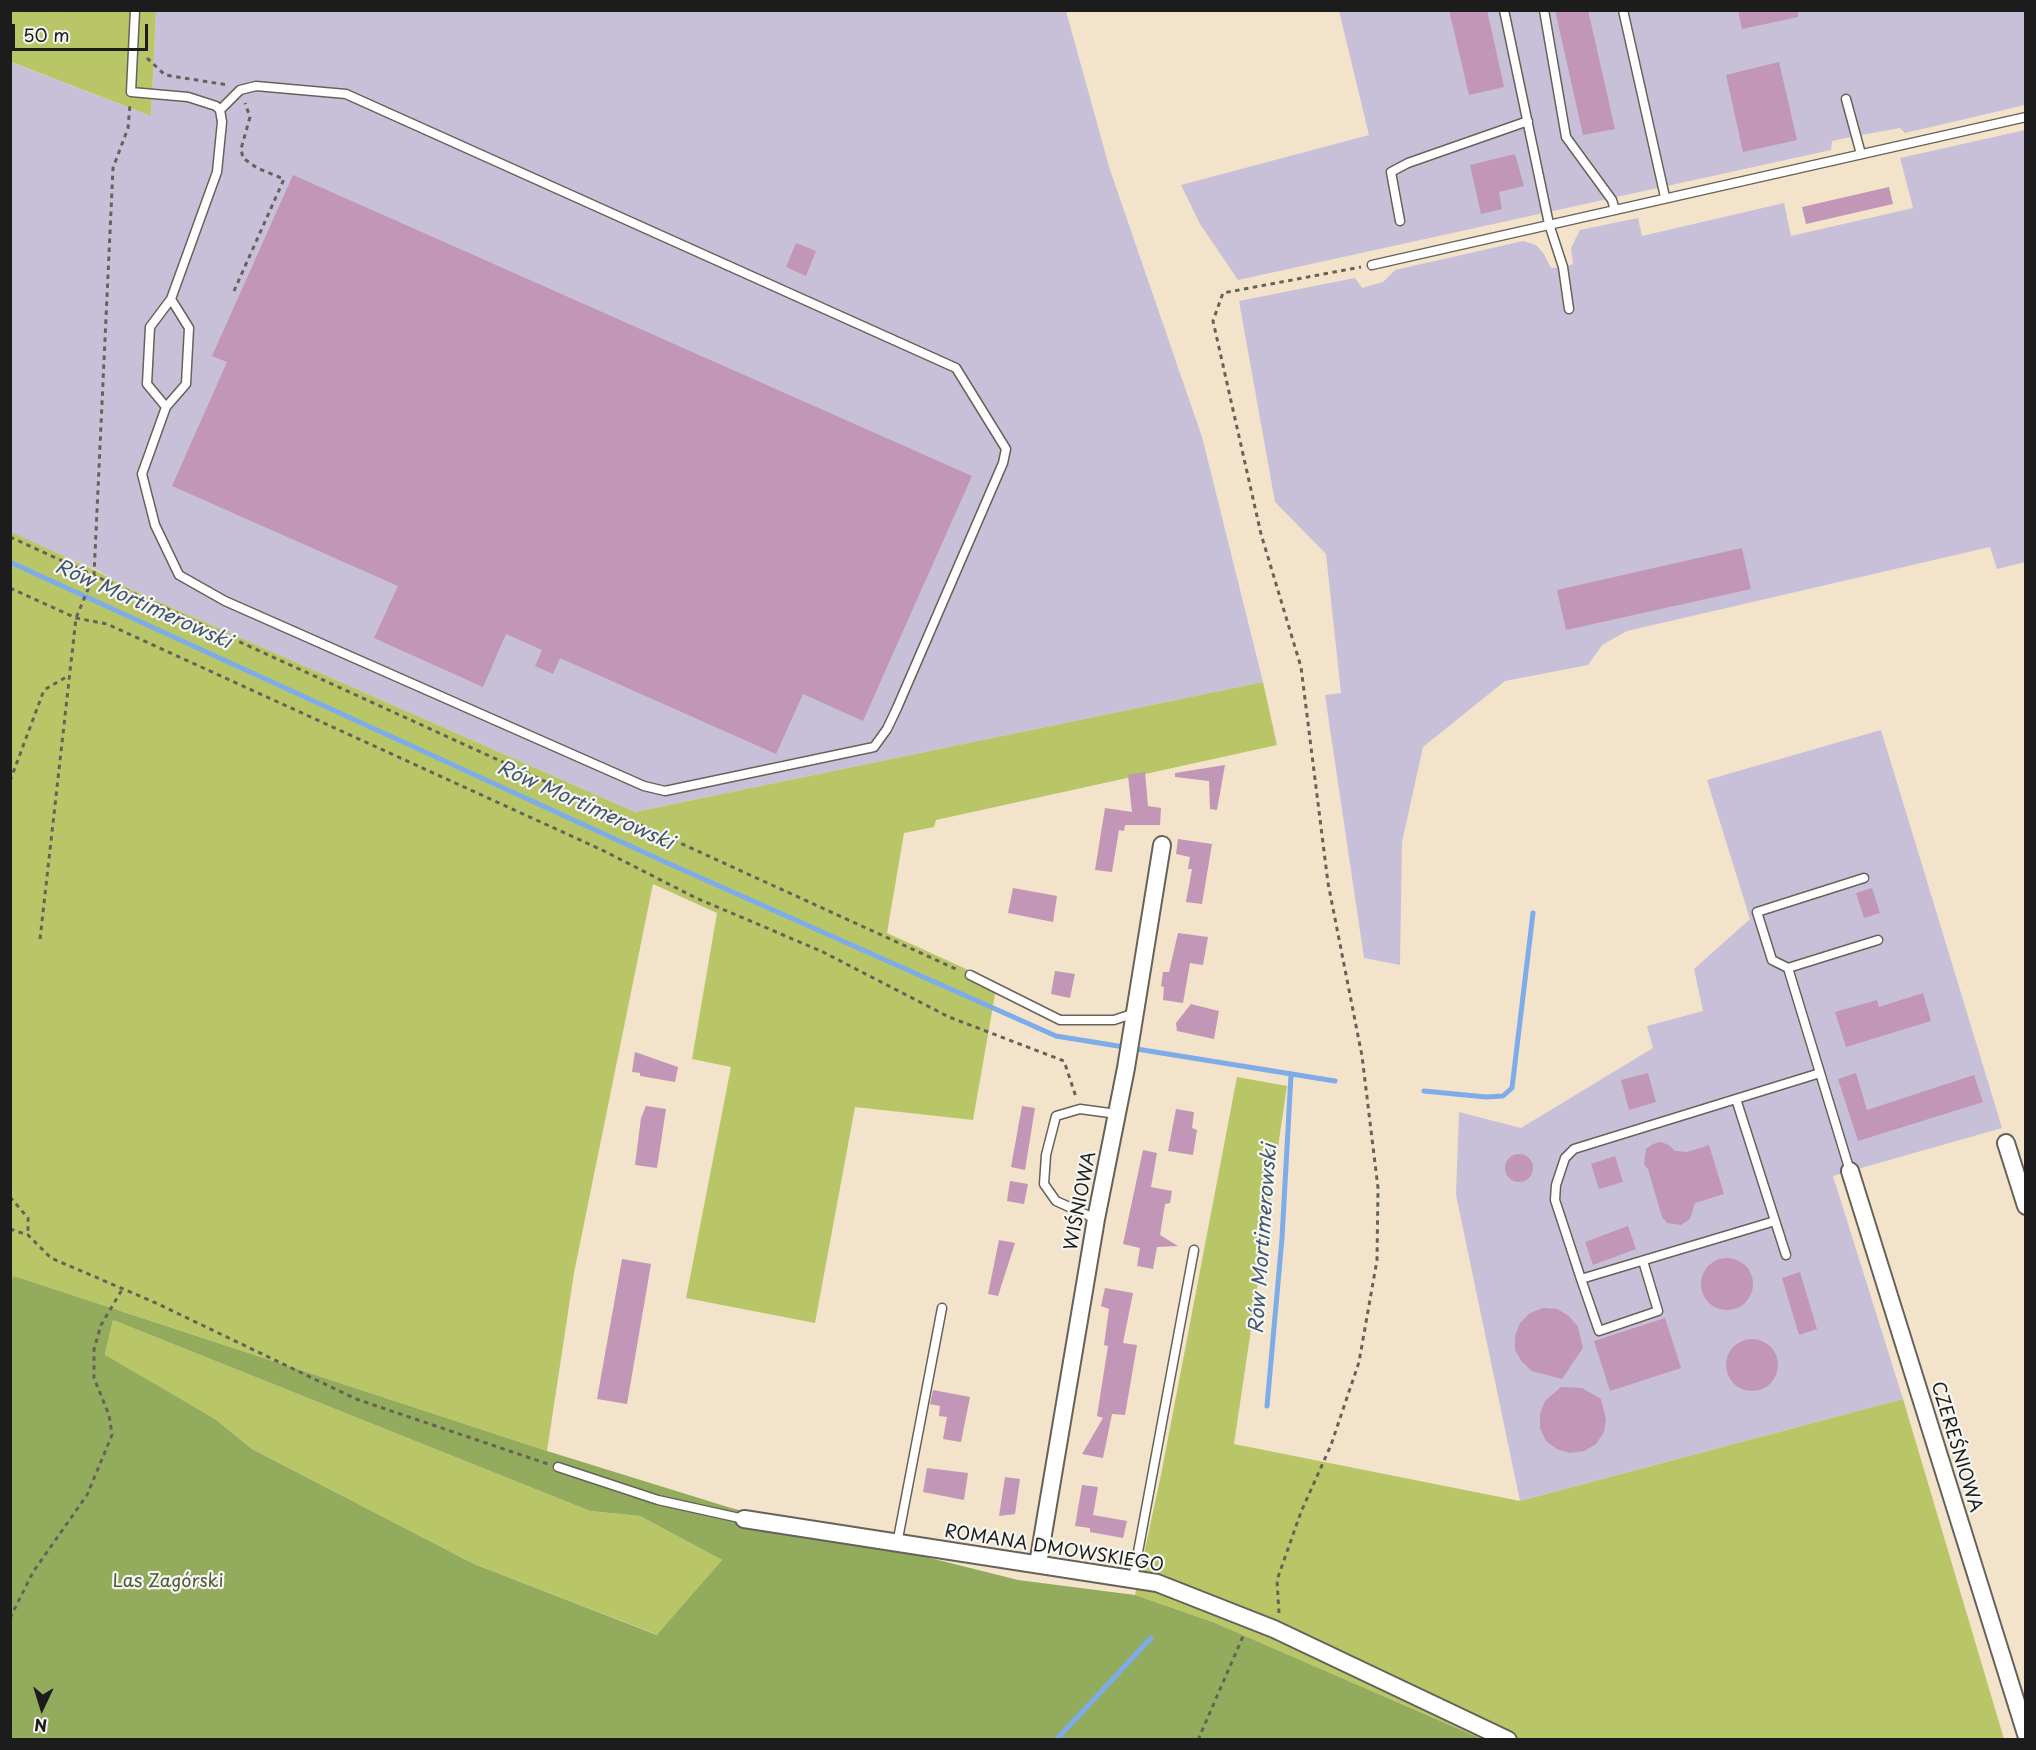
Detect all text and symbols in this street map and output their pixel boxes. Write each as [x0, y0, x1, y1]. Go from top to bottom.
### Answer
scale bar [15, 12, 152, 50]
text: 50 m [23, 21, 70, 48]
water label: Rów Mortimerowski [51, 555, 235, 655]
water label: Rów Mortimerowski [493, 756, 677, 856]
water label: Rów Mortimerowski [1245, 1143, 1283, 1335]
street label: WIŚNIOWA [1061, 1150, 1101, 1252]
street label: CZEREŚNIOWA [1926, 1379, 1986, 1515]
street label: ROMANA DMOWSKIEGO [943, 1521, 1165, 1577]
park label: Las Zagórski [113, 1571, 223, 1593]
north arrow [12, 1678, 72, 1738]
text: N [34, 1714, 48, 1738]

